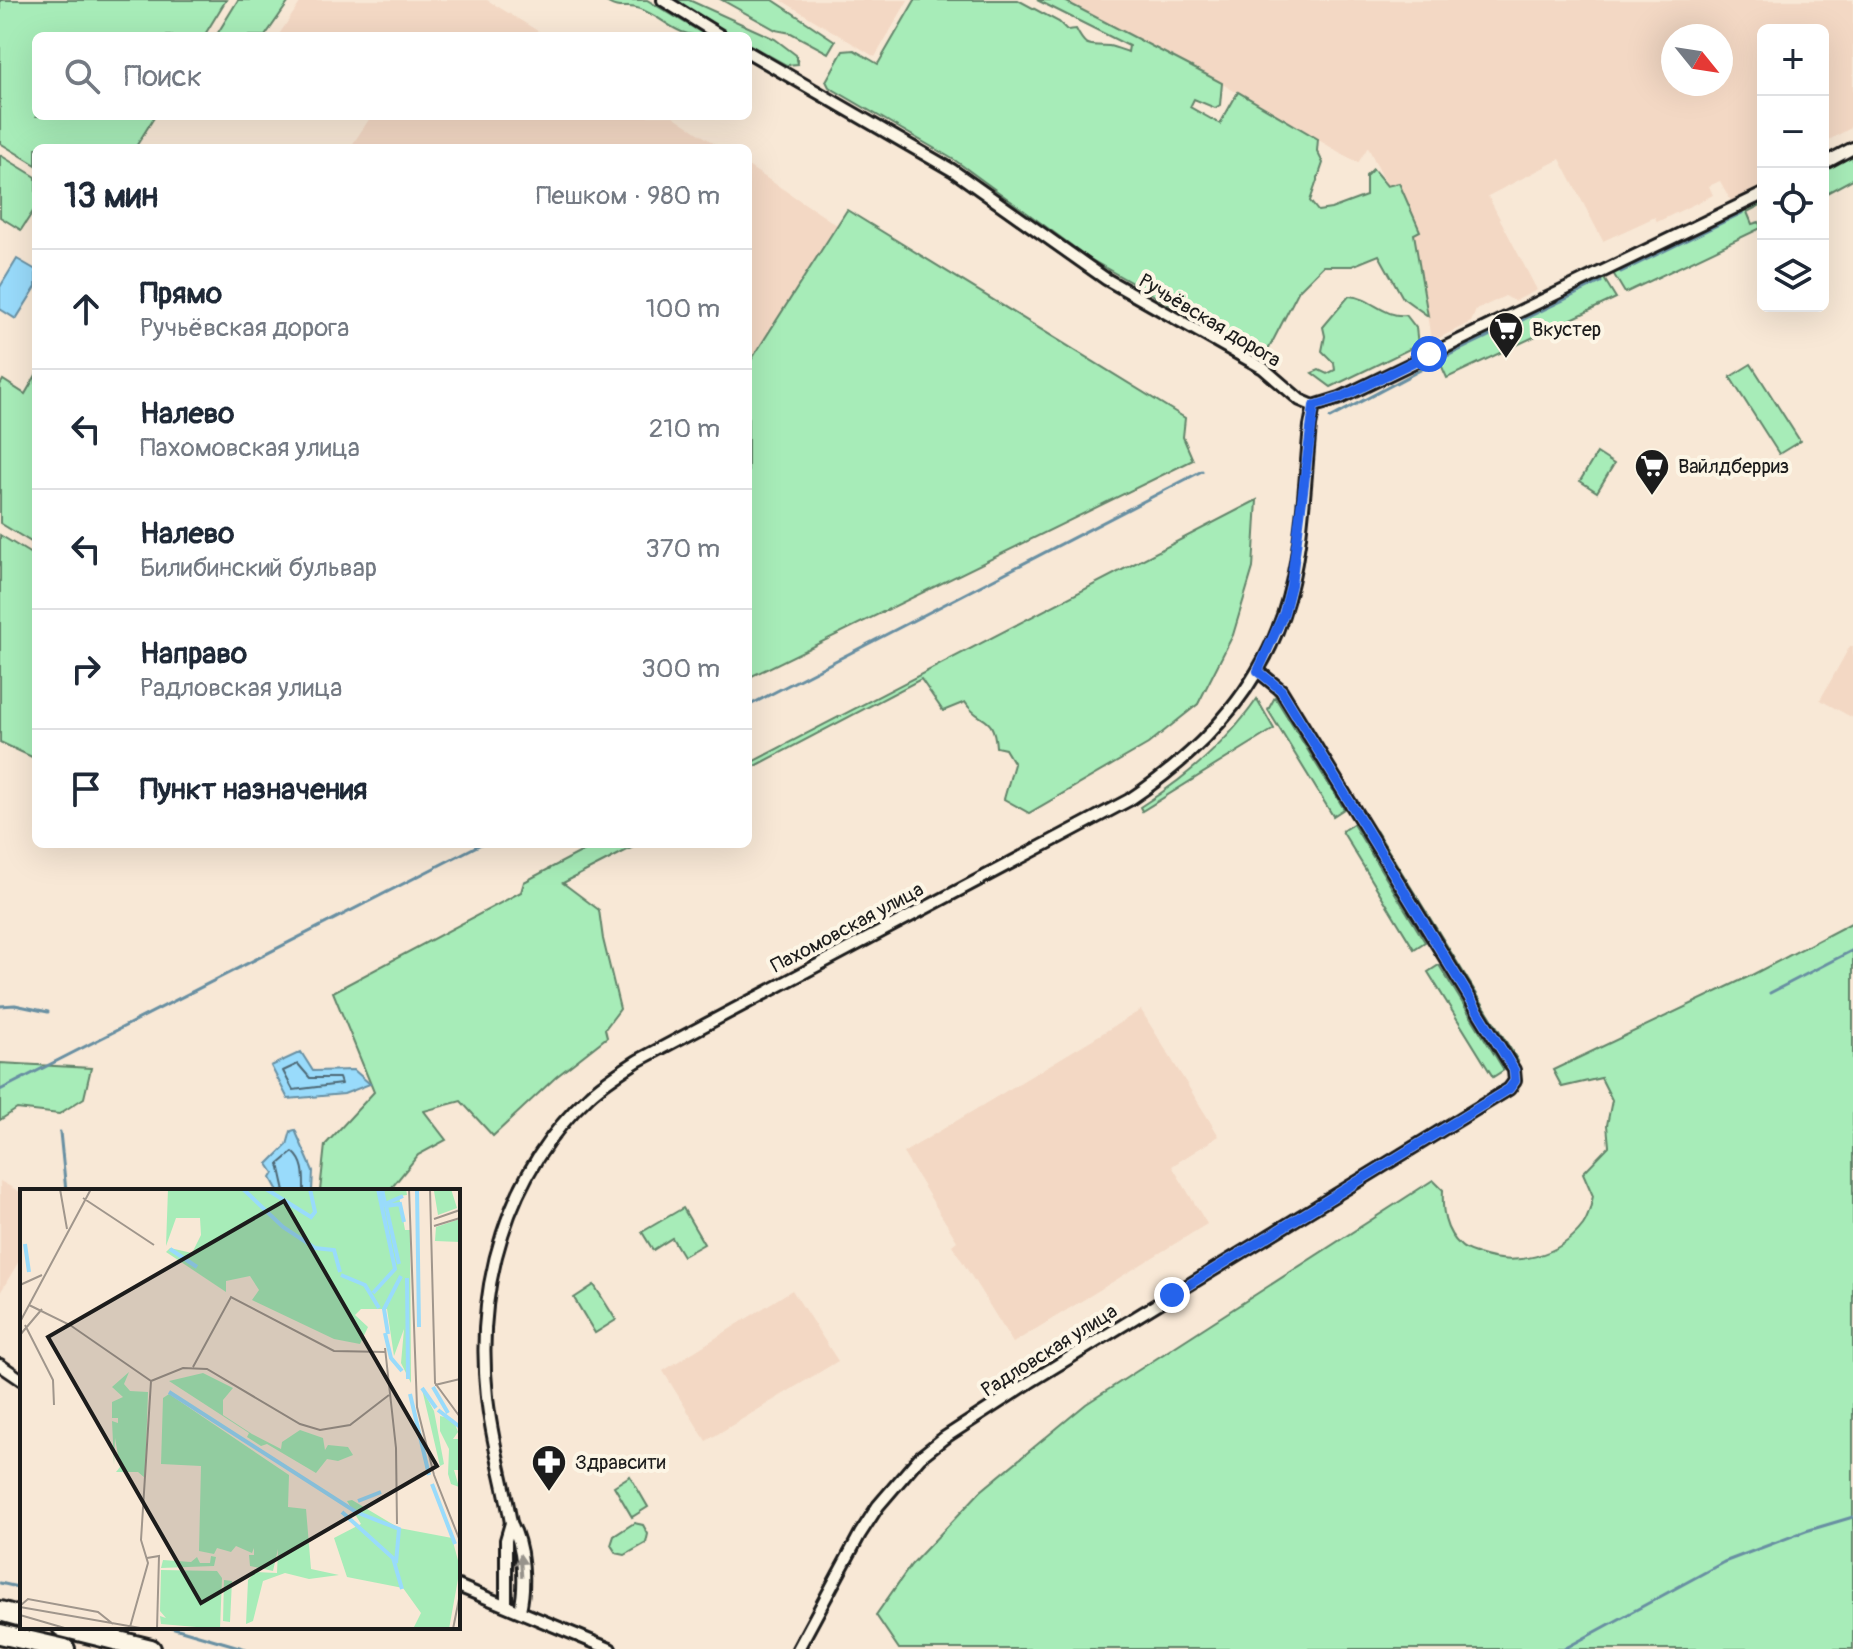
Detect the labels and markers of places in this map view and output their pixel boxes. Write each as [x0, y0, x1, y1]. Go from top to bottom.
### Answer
supermarket icon: Вкустер [1487, 310, 1525, 360]
place label: Вкустер [1532, 317, 1601, 342]
supermarket icon: Вайлдберриз [1633, 447, 1671, 497]
place label: Вайлдберриз [1678, 454, 1790, 479]
pharmacy icon: Здравсити [530, 1443, 568, 1493]
place label: Здравсити [575, 1450, 666, 1475]

